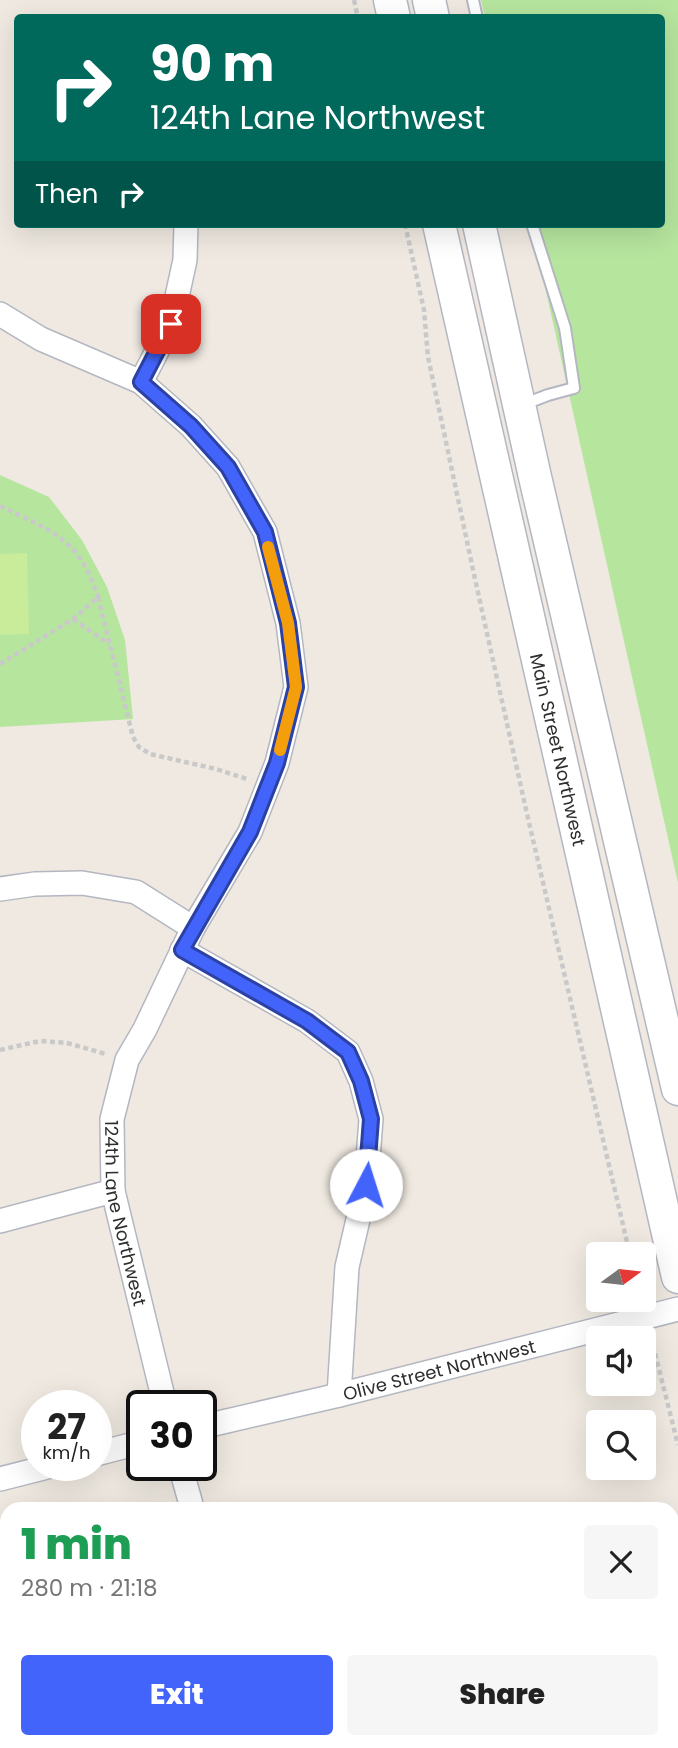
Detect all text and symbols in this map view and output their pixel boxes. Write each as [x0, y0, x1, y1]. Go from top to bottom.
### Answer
text: 90 m [150, 30, 274, 98]
icon: right [35, 42, 126, 133]
text: 124th Lane Northwest [150, 95, 485, 140]
icon: right [112, 175, 150, 213]
text: Then [35, 176, 98, 212]
pin [141, 294, 201, 354]
icon: arrive [152, 305, 190, 343]
street label: Main Street Northwest [524, 651, 592, 848]
street label: 124th Lane Northwest [100, 1120, 153, 1308]
position arrow [329, 1148, 403, 1222]
north arrow [586, 1242, 656, 1312]
map controls [586, 1242, 656, 1480]
button: sound [586, 1326, 656, 1396]
street label: Olive Street Northwest [340, 1333, 538, 1406]
speed limit sign: 30 [126, 1390, 217, 1481]
text: 27 [47, 1402, 86, 1451]
button: search [586, 1410, 656, 1480]
text: km/h [43, 1440, 90, 1465]
text: 1 min [21, 1515, 132, 1574]
button: close [584, 1525, 658, 1599]
text: 280 m · 21:18 [21, 1572, 158, 1604]
button: Exit [21, 1655, 333, 1735]
button: Share [347, 1655, 658, 1735]

